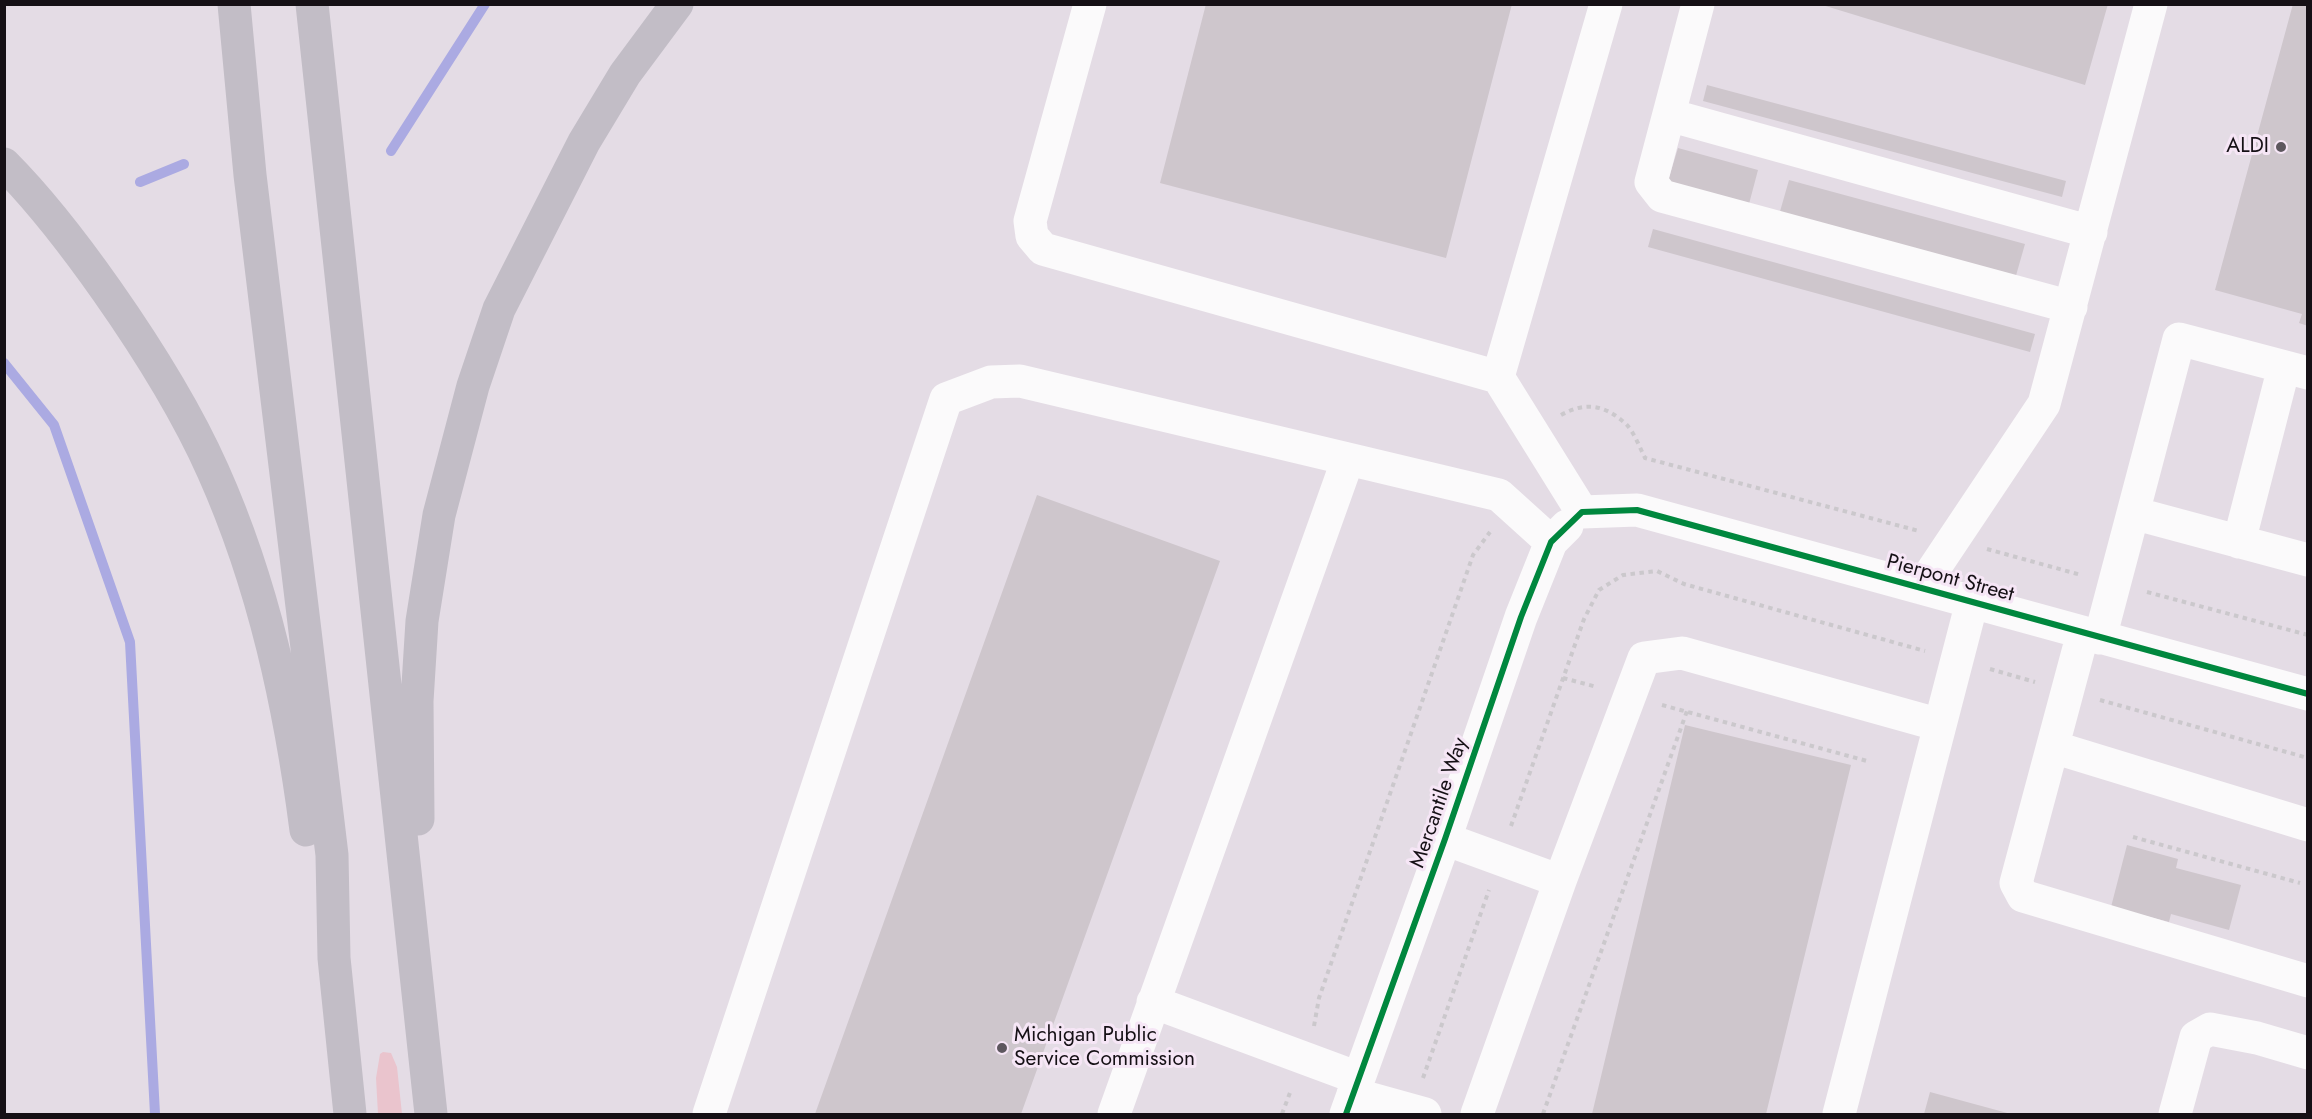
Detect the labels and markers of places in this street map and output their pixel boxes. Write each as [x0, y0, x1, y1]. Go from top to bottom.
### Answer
place label: ALDI [2226, 134, 2269, 160]
marker: ALDI [2274, 140, 2288, 154]
place label: Michigan Public Service Commission [1014, 1023, 1195, 1073]
marker: Michigan Public Service Commission [995, 1041, 1009, 1055]

